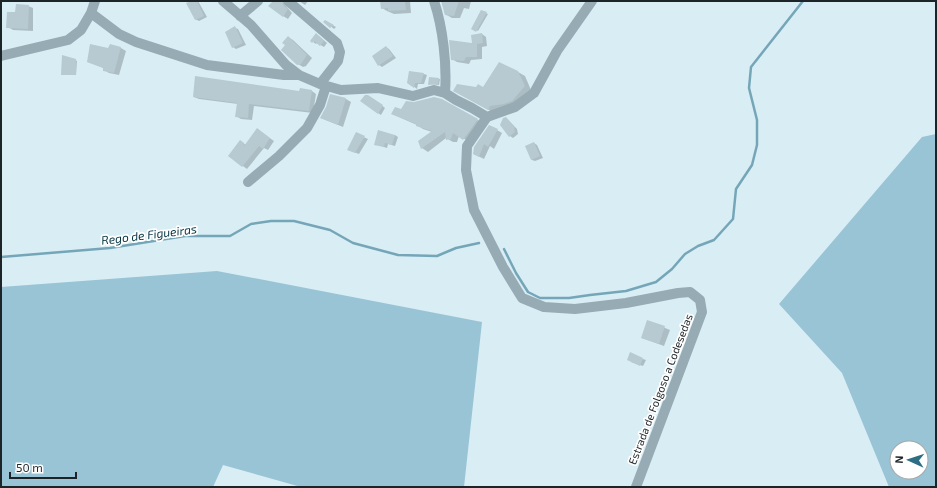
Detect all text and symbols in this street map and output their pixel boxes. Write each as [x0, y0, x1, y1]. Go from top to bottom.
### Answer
water label: Rego de Figueiras [100, 221, 198, 247]
street label: Estrada de Folgoso a Codesedas [625, 311, 695, 466]
north arrow [889, 440, 929, 480]
scale bar [10, 454, 76, 480]
text: N [892, 455, 905, 464]
text: 50 m [16, 460, 43, 474]

